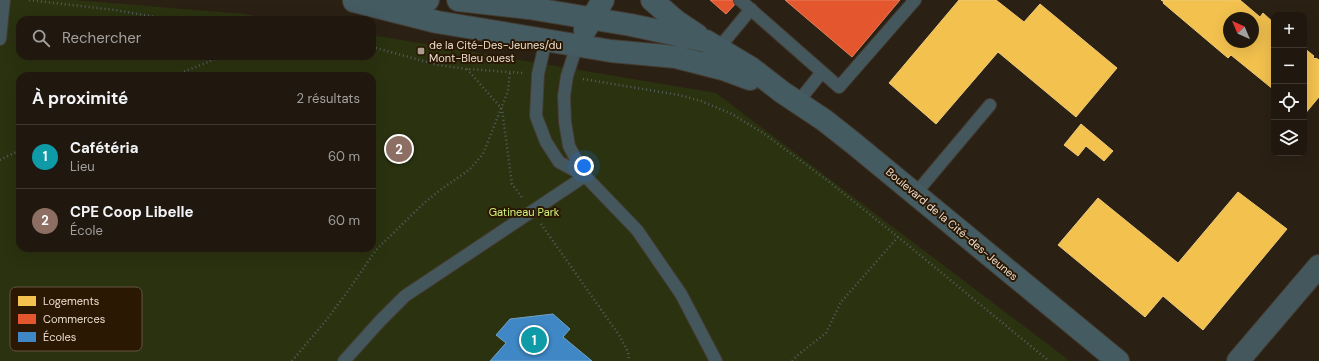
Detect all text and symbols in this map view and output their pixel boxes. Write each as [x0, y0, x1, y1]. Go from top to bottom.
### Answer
north arrow [1223, 12, 1259, 48]
map controls [1271, 12, 1307, 156]
button: + [1271, 12, 1307, 48]
search box [16, 16, 376, 60]
icon: search [30, 27, 52, 49]
text: Rechercher [62, 28, 141, 48]
place label: de la Cité-Des-Jeunes/du Mont-Bleu ouest [429, 38, 562, 65]
marker: de la Cité-Des-Jeunes/du Mont-Bleu ouest [416, 46, 426, 56]
button: − [1271, 48, 1307, 84]
button: locate [1271, 84, 1307, 120]
text: À proximité [32, 87, 128, 109]
text: 2 résultats [297, 90, 360, 107]
button: layers [1271, 120, 1307, 156]
pin: 2 [386, 134, 412, 164]
text: Cafétéria [70, 138, 138, 158]
text: 1 [43, 148, 47, 165]
text: 60 m [328, 148, 360, 165]
your location [574, 156, 594, 176]
text: Lieu [70, 158, 95, 175]
street label: Boulevard de la Cité-des-Jeunes [883, 165, 1021, 283]
text: CPE Coop Libelle [70, 202, 194, 222]
park label: Gatineau Park [489, 205, 560, 219]
text: 2 [41, 212, 49, 229]
text: 60 m [328, 212, 360, 229]
text: École [70, 222, 103, 239]
legend [10, 287, 142, 351]
text: Logements [43, 294, 99, 308]
text: Commerces [43, 312, 105, 326]
pin: 1 [521, 325, 547, 355]
text: Écoles [43, 330, 76, 344]

